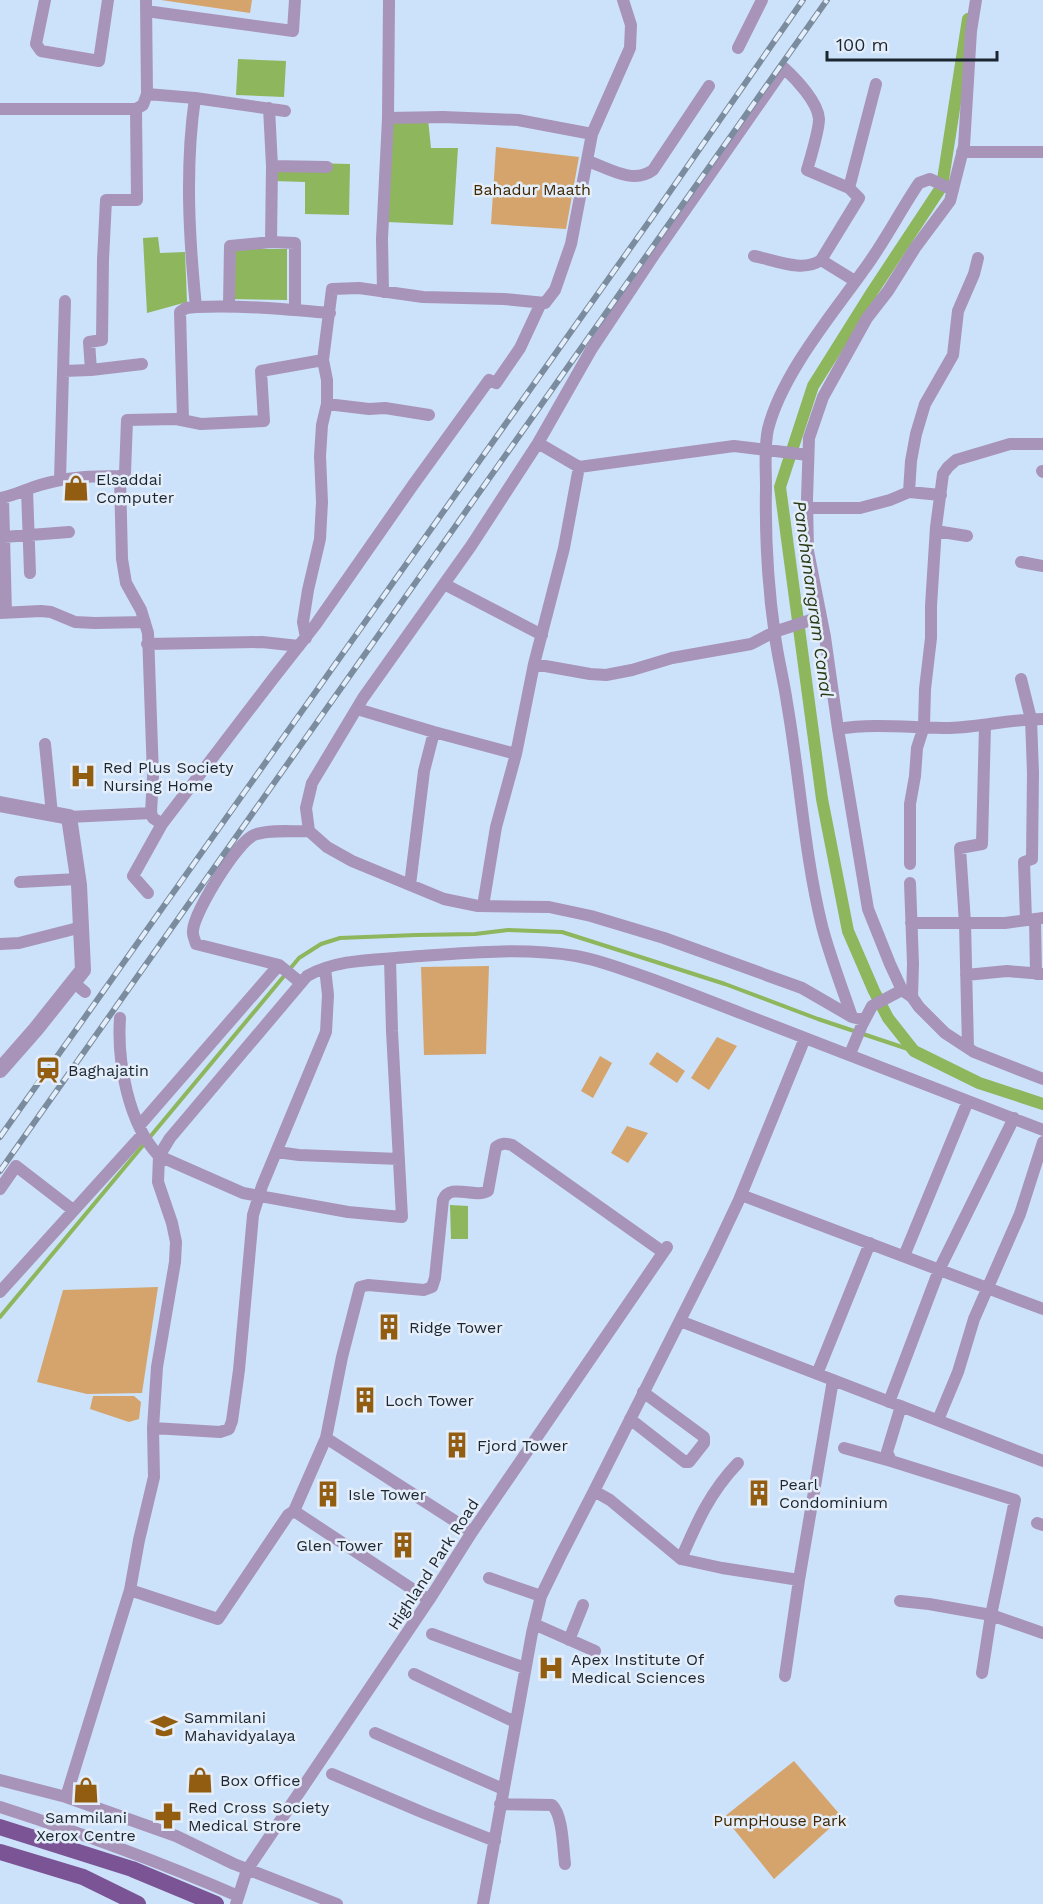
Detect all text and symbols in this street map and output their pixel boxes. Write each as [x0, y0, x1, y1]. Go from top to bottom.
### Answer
scale bar [827, 24, 996, 62]
text: 100 m [836, 34, 889, 55]
park label: Bahadur Maath [473, 180, 591, 199]
place label: Elsaddai Computer [96, 470, 175, 507]
shop icon: Elsaddai Computer [61, 473, 91, 503]
water label: Panchanangram Canal [789, 499, 838, 699]
place label: Red Plus Society Nursing Home [103, 758, 234, 795]
hospital icon: Red Plus Society Nursing Home [68, 761, 98, 791]
station icon: Baghajatin [33, 1055, 63, 1085]
place label: Baghajatin [68, 1061, 149, 1080]
building icon: Ridge Tower [374, 1312, 404, 1342]
place label: Ridge Tower [409, 1318, 503, 1337]
building icon: Loch Tower [350, 1385, 380, 1415]
place label: Loch Tower [385, 1391, 474, 1410]
building icon: Fjord Tower [442, 1430, 472, 1460]
place label: Fjord Tower [477, 1436, 569, 1455]
place label: Pearl Condominium [779, 1475, 888, 1512]
building icon: Pearl Condominium [744, 1478, 774, 1508]
building icon: Isle Tower [313, 1479, 343, 1509]
place label: Isle Tower [348, 1485, 427, 1504]
street label: Highland Park Road [384, 1495, 483, 1633]
building icon: Glen Tower [388, 1530, 418, 1560]
place label: Glen Tower [296, 1536, 383, 1555]
place label: Apex Institute Of Medical Sciences [571, 1650, 705, 1687]
hospital icon: Apex Institute Of Medical Sciences [536, 1653, 566, 1683]
place label: Sammilani Mahavidyalaya [184, 1708, 296, 1745]
school or university icon: Sammilani Mahavidyalaya [149, 1711, 179, 1741]
shop icon: Box Office [185, 1765, 215, 1795]
place label: Box Office [220, 1771, 300, 1790]
shop icon: Sammilani Xerox Centre [71, 1775, 101, 1805]
place label: Red Cross Society Medical Strore [188, 1798, 330, 1835]
pharmacy icon: Red Cross Society Medical Strore [153, 1801, 183, 1831]
place label: Sammilani Xerox Centre [36, 1808, 136, 1845]
park label: PumpHouse Park [713, 1811, 847, 1830]

